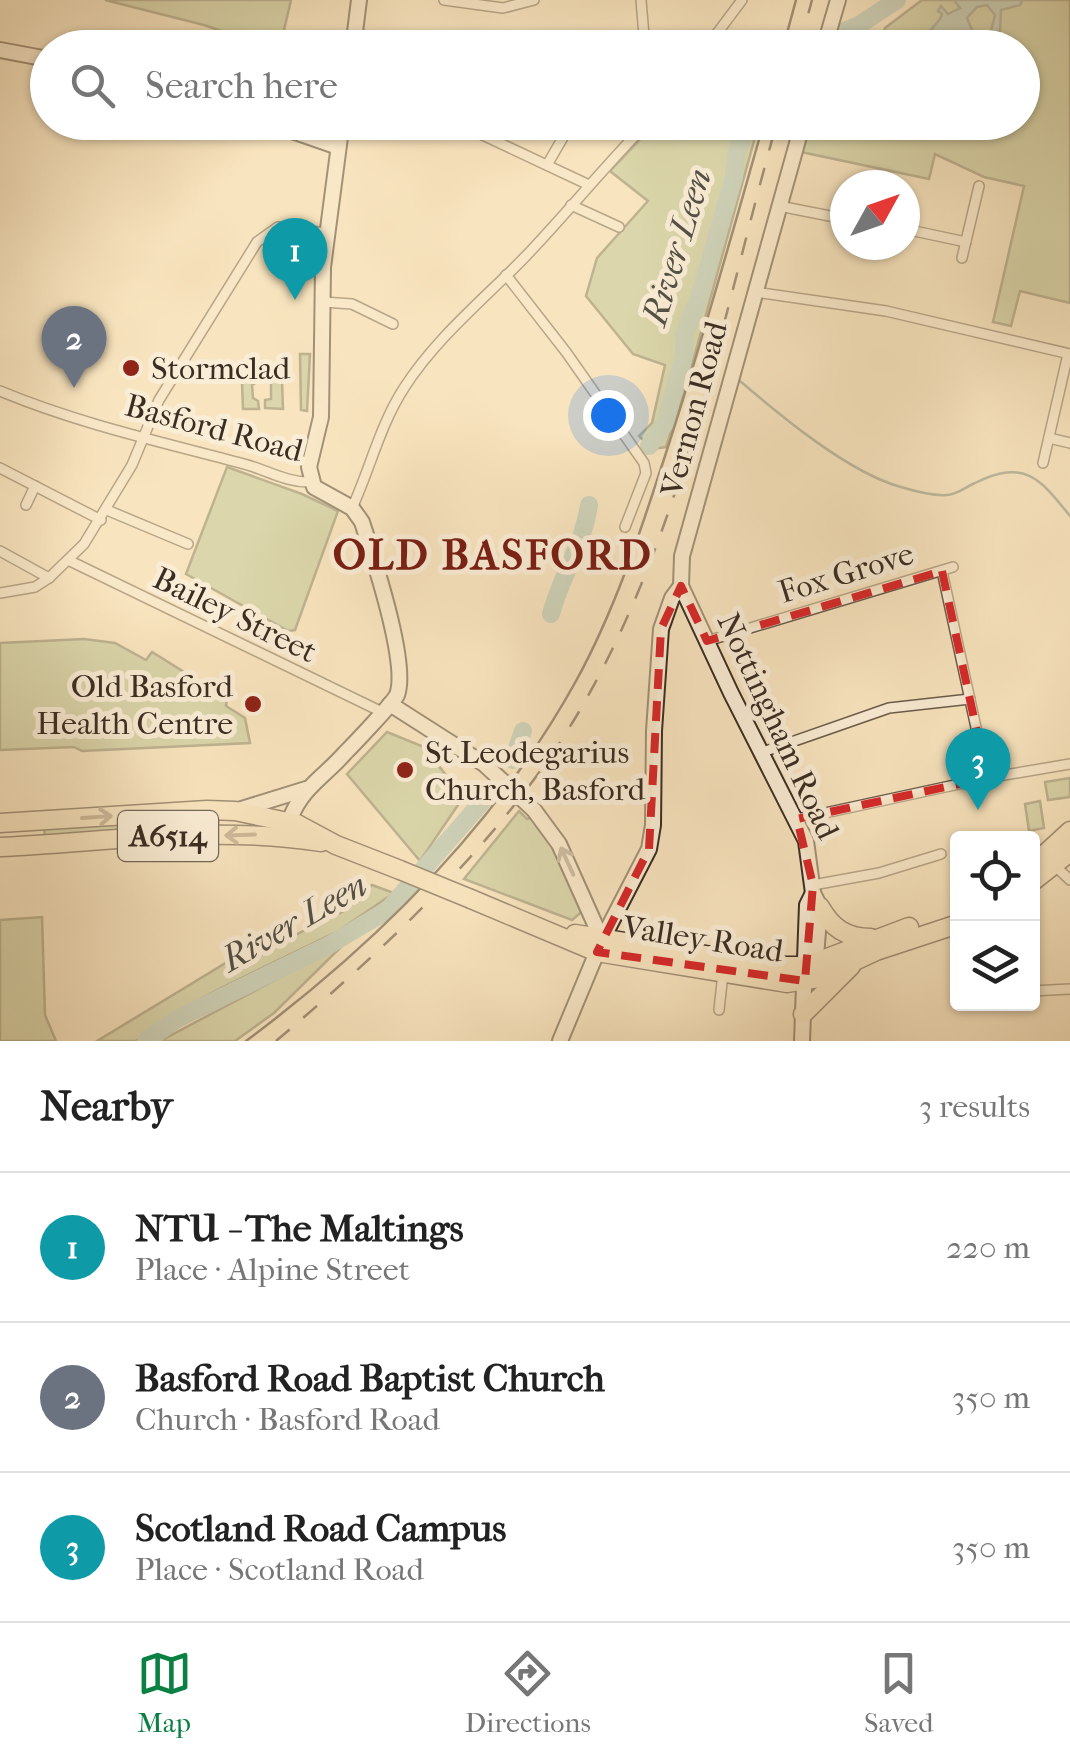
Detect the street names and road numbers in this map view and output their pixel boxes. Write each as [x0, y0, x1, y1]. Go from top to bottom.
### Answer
street label: Vernon Road [653, 317, 735, 501]
street label: Basford Road [121, 387, 307, 470]
street label: Fox Grove [774, 535, 918, 611]
street label: Bailey Street [147, 559, 323, 671]
street label: Nottingham Road [709, 607, 847, 845]
road number: A6514 [118, 811, 218, 861]
street label: Valley Road [619, 908, 786, 970]

